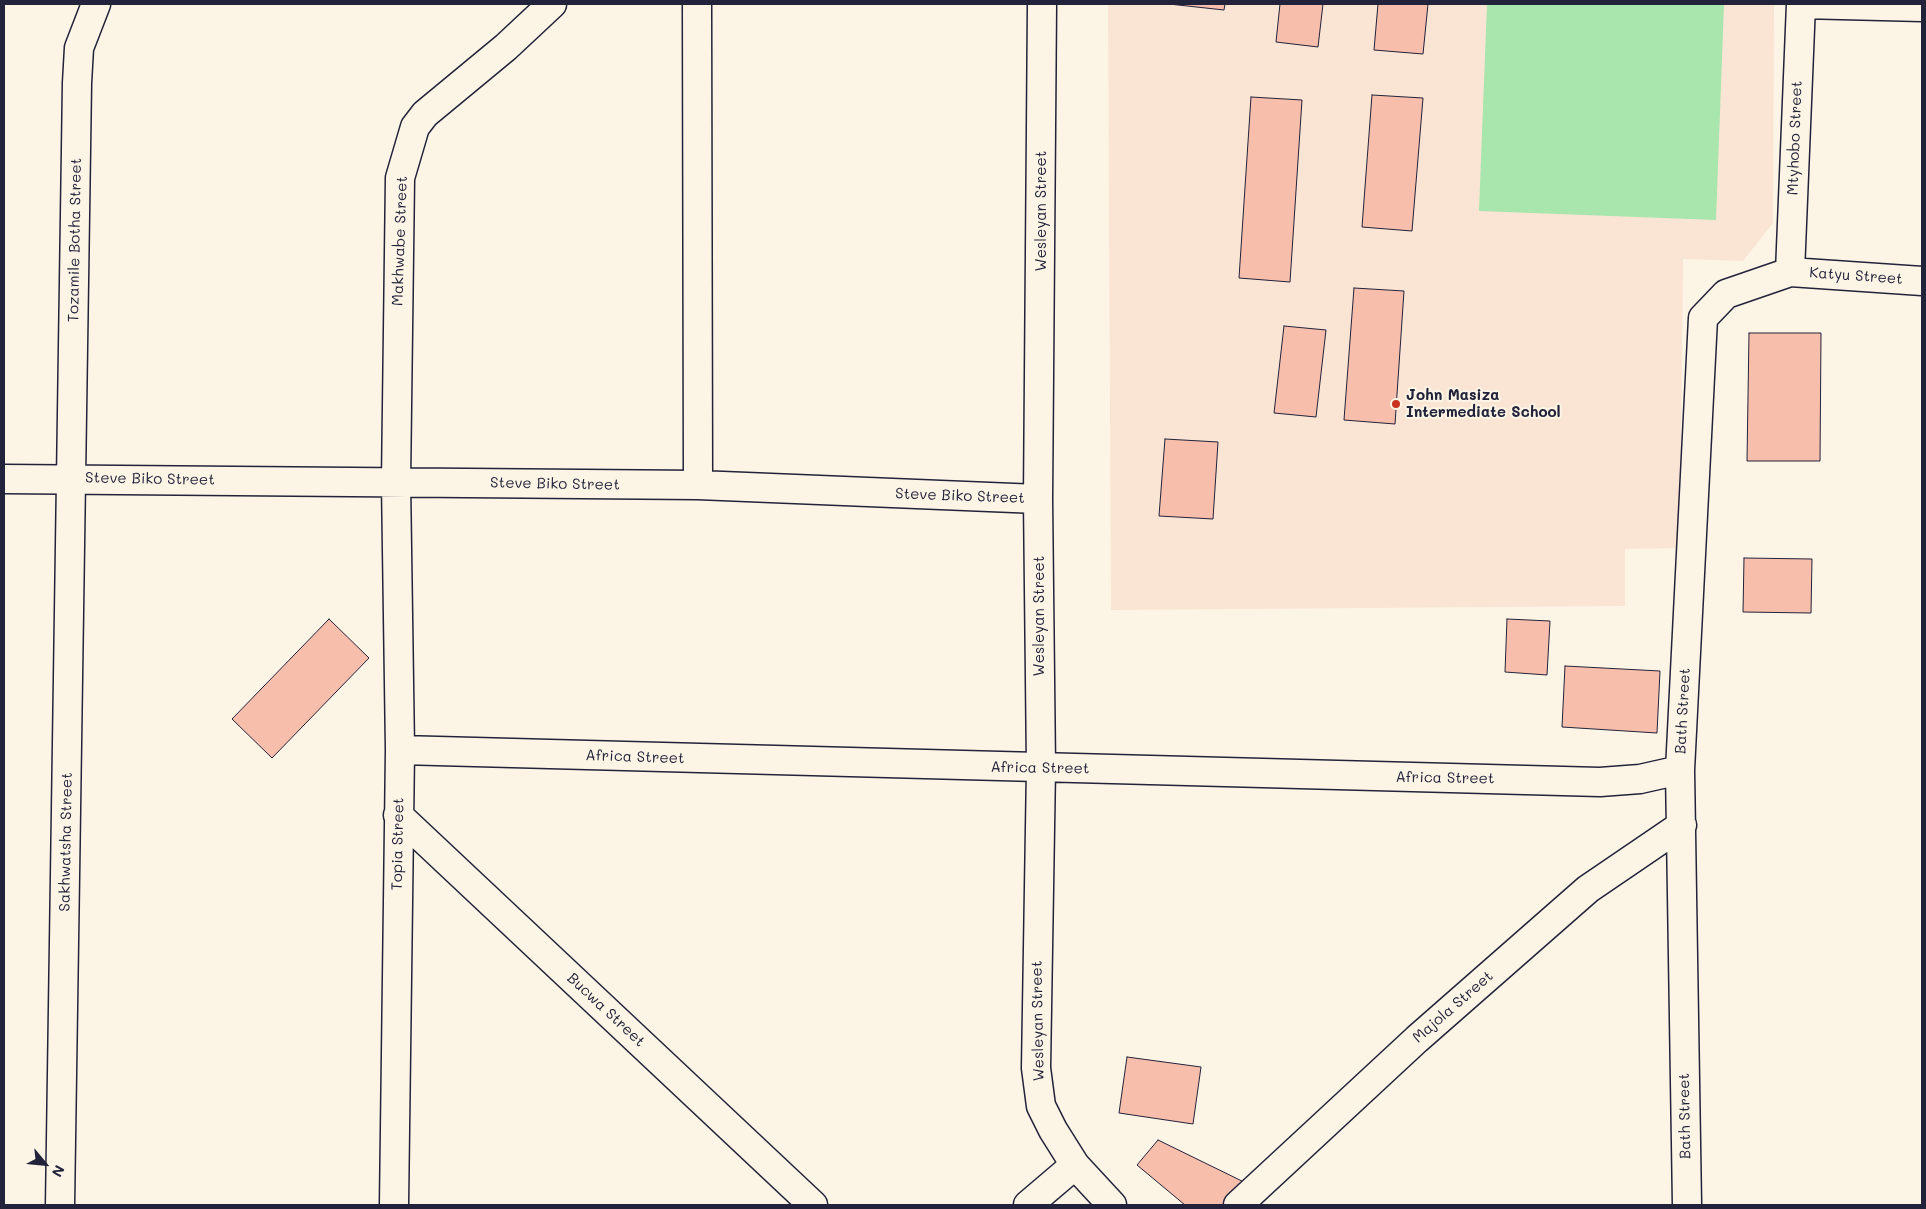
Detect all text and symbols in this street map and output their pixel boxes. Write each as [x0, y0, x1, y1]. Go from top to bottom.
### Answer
street label: Mtyhobo Street [1784, 80, 1806, 196]
street label: Wesleyan Street [1032, 151, 1050, 271]
street label: Tozamile Botha Street [65, 158, 85, 322]
street label: Makhwabe Street [389, 176, 411, 306]
street label: Katyu Street [1809, 264, 1903, 288]
place label: John Masiza Intermediate School [1406, 386, 1561, 421]
marker: John Masiza Intermediate School [1390, 398, 1402, 410]
street label: Steve Biko Street [85, 469, 215, 489]
street label: Steve Biko Street [490, 474, 620, 494]
street label: Steve Biko Street [895, 485, 1025, 507]
street label: Wesleyan Street [1030, 556, 1048, 676]
street label: Bath Street [1672, 667, 1694, 755]
street label: Africa Street [585, 746, 685, 768]
street label: Africa Street [990, 758, 1090, 778]
street label: Africa Street [1395, 768, 1495, 788]
street label: Sakhwatsha Street [56, 772, 76, 912]
street label: Topia Street [388, 797, 408, 891]
street label: Wesleyan Street [1028, 960, 1048, 1082]
street label: Majola Street [1409, 967, 1497, 1047]
street label: Bucwa Street [563, 969, 649, 1051]
street label: Bath Street [1675, 1073, 1695, 1159]
north arrow [20, 1139, 70, 1189]
text: N [48, 1162, 70, 1180]

